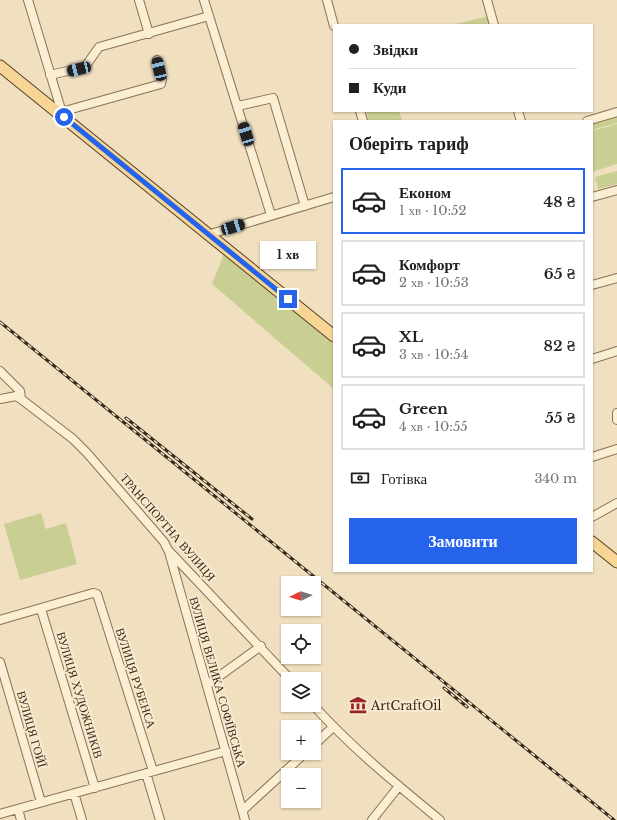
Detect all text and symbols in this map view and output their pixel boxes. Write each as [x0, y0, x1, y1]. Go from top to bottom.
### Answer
text: Звідки [373, 40, 418, 59]
car [150, 56, 168, 82]
car [66, 60, 92, 78]
text: Куди [373, 78, 406, 97]
route start [55, 108, 73, 126]
car [237, 121, 255, 147]
text: Оберіть тариф [349, 133, 469, 155]
icon: car [351, 183, 387, 219]
text: Економ [399, 183, 451, 202]
text: 48 ₴ [544, 192, 575, 211]
text: 1 хв · 10:52 [399, 202, 467, 219]
car [220, 218, 246, 236]
callout: 1 хв [260, 241, 316, 269]
text: 1 хв [277, 246, 299, 263]
icon: car [351, 255, 387, 291]
text: Комфорт [399, 255, 460, 274]
text: 65 ₴ [544, 264, 575, 283]
text: 2 хв · 10:53 [399, 274, 469, 291]
route end [279, 290, 297, 308]
icon: car [351, 327, 387, 363]
text: XL [399, 327, 423, 346]
text: 82 ₴ [544, 336, 575, 355]
text: 3 хв · 10:54 [399, 346, 468, 363]
icon: car [351, 399, 387, 435]
text: Green [399, 399, 448, 418]
text: 55 ₴ [545, 408, 575, 427]
text: 4 хв · 10:55 [399, 418, 468, 435]
icon: cash [349, 467, 371, 489]
text: Готівка [381, 469, 427, 488]
street label: ТРАНСПОРТНА ВУЛИЦЯ [117, 470, 219, 584]
text: 340 m [534, 470, 577, 487]
button: Замовити [349, 518, 577, 564]
north arrow [281, 576, 321, 616]
map controls [281, 576, 321, 808]
street label: ВУЛИЦЯ ВЕЛИКА СОФІЇВСЬКА [186, 595, 250, 769]
button: locate [281, 624, 321, 664]
street label: ВУЛИЦЯ РУБЕНСА [113, 626, 159, 731]
street label: ВУЛИЦЯ ХУДОЖНИКІВ [54, 630, 106, 760]
button: layers [281, 672, 321, 712]
street label: ВУЛИЦЯ ГОЙЇ [14, 689, 50, 769]
museum icon: ArtCraftOil [348, 695, 368, 715]
place label: ArtCraftOil [370, 698, 441, 713]
button: + [281, 720, 321, 760]
button: − [281, 768, 321, 808]

